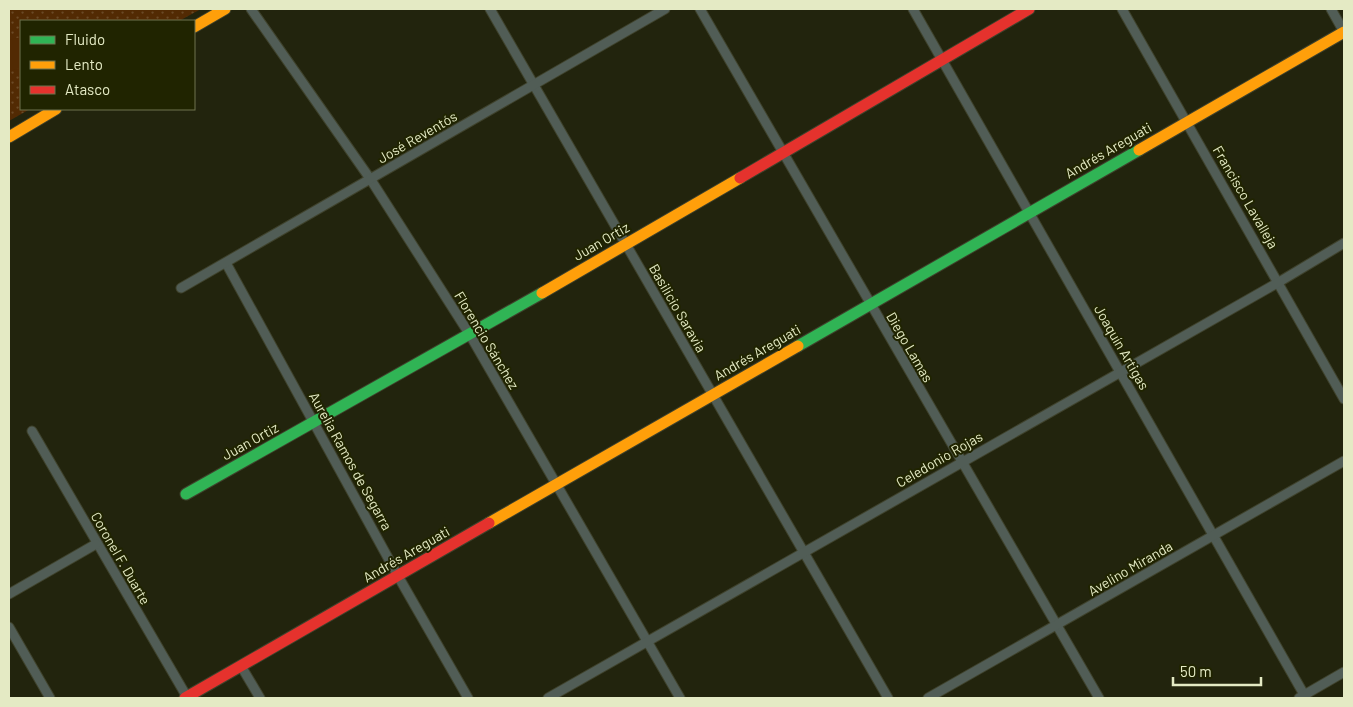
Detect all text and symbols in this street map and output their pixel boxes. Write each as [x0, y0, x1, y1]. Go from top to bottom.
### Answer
legend [20, 20, 195, 110]
text: Fluido [65, 30, 105, 48]
text: Lento [65, 55, 103, 73]
text: Atasco [65, 80, 110, 98]
street label: José Reventós [374, 107, 460, 167]
street label: Andrés Areguati [1062, 118, 1154, 182]
street label: Francisco Lavalleja [1210, 143, 1282, 251]
street label: Juan Ortiz [570, 218, 632, 264]
street label: Basilicio Saravia [646, 261, 710, 355]
street label: Florencio Sánchez [451, 288, 523, 392]
street label: Joaquín Artigas [1091, 302, 1153, 393]
street label: Diego Lamas [883, 309, 937, 385]
street label: Andrés Areguati [711, 320, 803, 384]
street label: Aurelia Ramos de Segarra [306, 389, 396, 533]
street label: Juan Ortiz [219, 419, 281, 463]
street label: Celedonio Rojas [893, 427, 985, 491]
street label: Coronel F. Duarte [88, 509, 154, 607]
street label: Andrés Areguati [360, 522, 452, 586]
street label: Avelino Miranda [1085, 537, 1175, 599]
scale bar [1173, 654, 1260, 686]
text: 50 m [1180, 662, 1212, 680]

